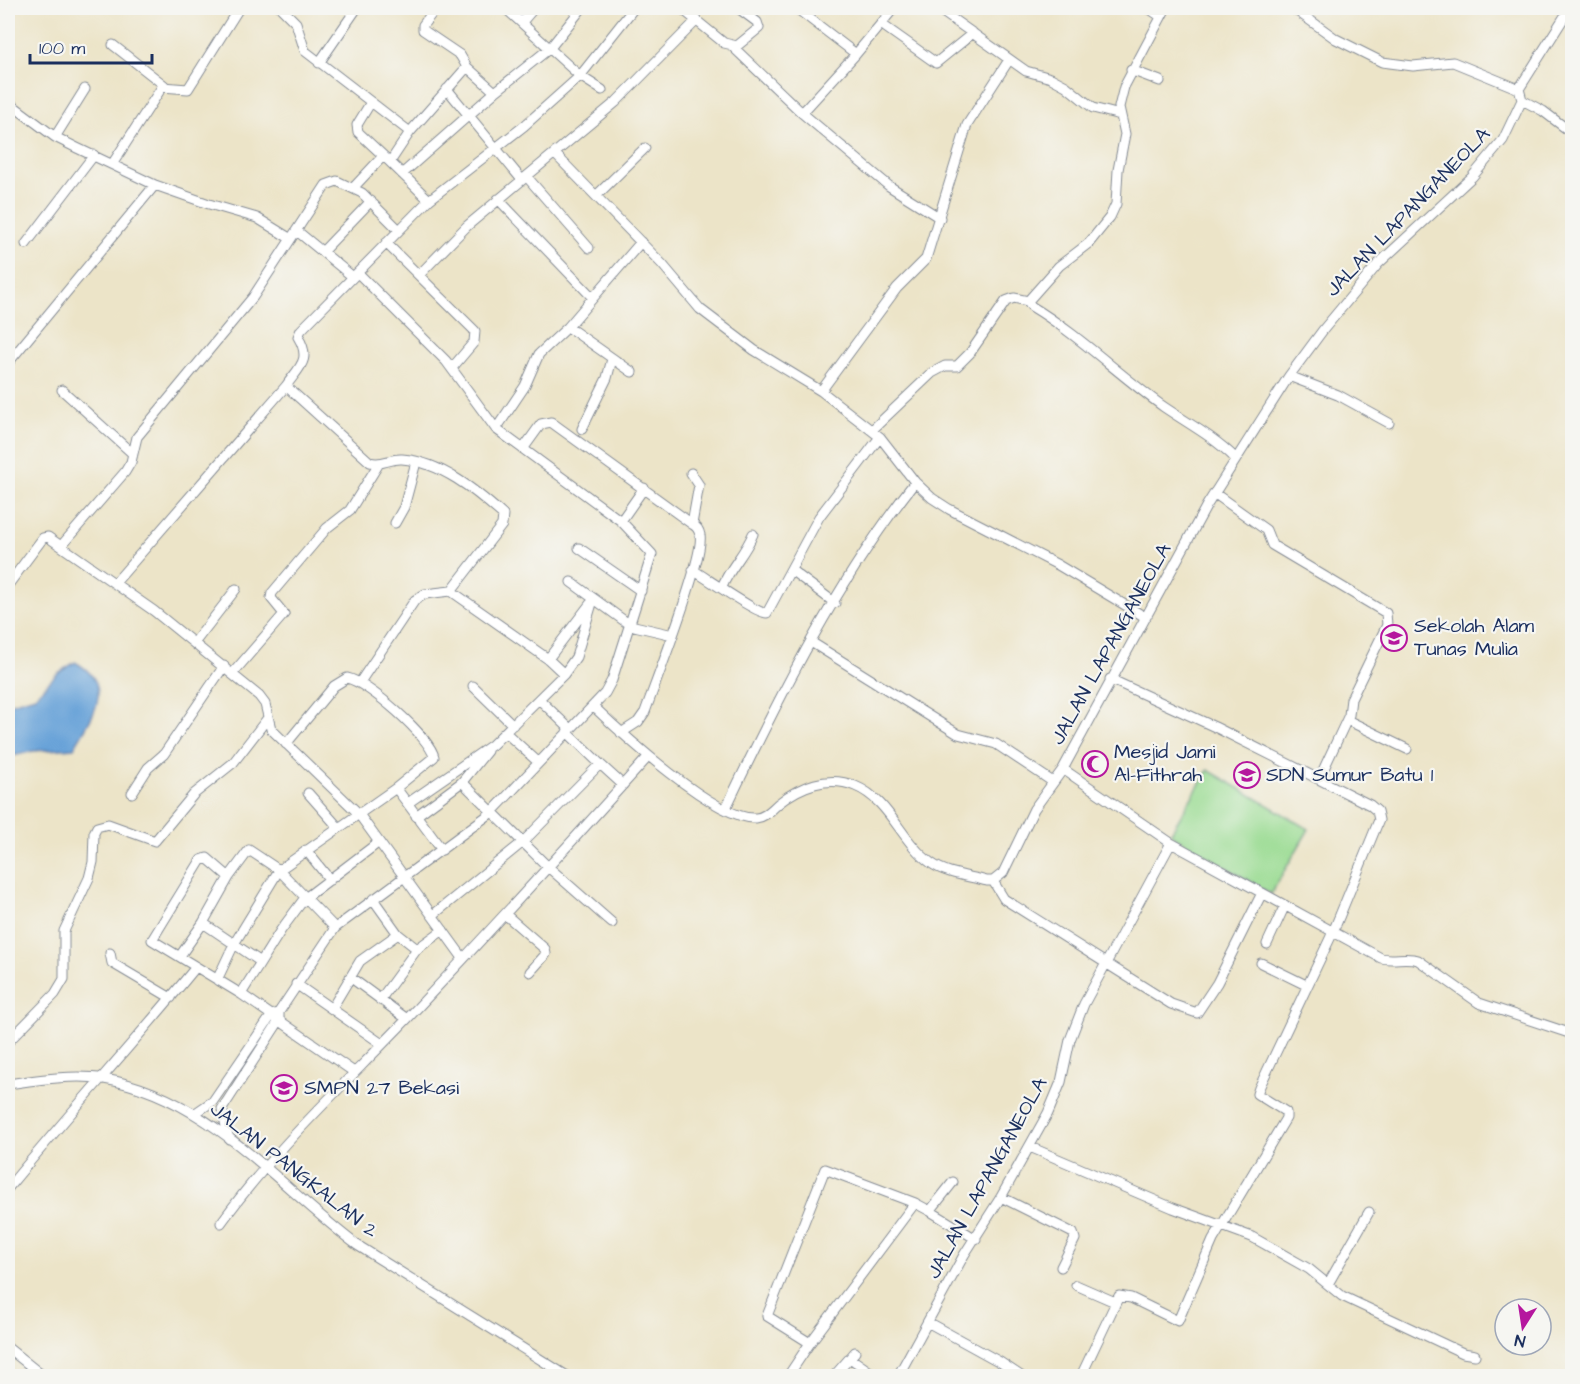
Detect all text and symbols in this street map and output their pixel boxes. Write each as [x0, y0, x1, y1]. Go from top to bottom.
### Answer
scale bar [30, 27, 152, 65]
text: 100 m [39, 36, 85, 61]
street label: JALAN LAPANGANEOLA [1319, 121, 1497, 303]
street label: JALAN LAPANGANEOLA [1044, 538, 1178, 750]
place label: Sekolah Alam Tunas Mulia [1414, 612, 1535, 663]
school or university icon: Sekolah Alam Tunas Mulia [1379, 623, 1409, 653]
place label: Mesjid Jami Al-Fithrah [1114, 738, 1216, 789]
mosque icon: Mesjid Jami Al-Fithrah [1080, 749, 1110, 779]
school or university icon: SDN Sumur Batu 1 [1232, 760, 1262, 790]
place label: SDN Sumur Batu 1 [1266, 761, 1434, 789]
street label: JALAN LAPANGANEOLA [920, 1072, 1054, 1284]
school or university icon: SMPN 27 Bekasi [269, 1073, 299, 1103]
place label: SMPN 27 Bekasi [304, 1074, 459, 1102]
street label: JALAN PANGKALAN 2 [204, 1096, 384, 1245]
north arrow [1493, 1297, 1553, 1357]
text: N [1513, 1329, 1527, 1352]

